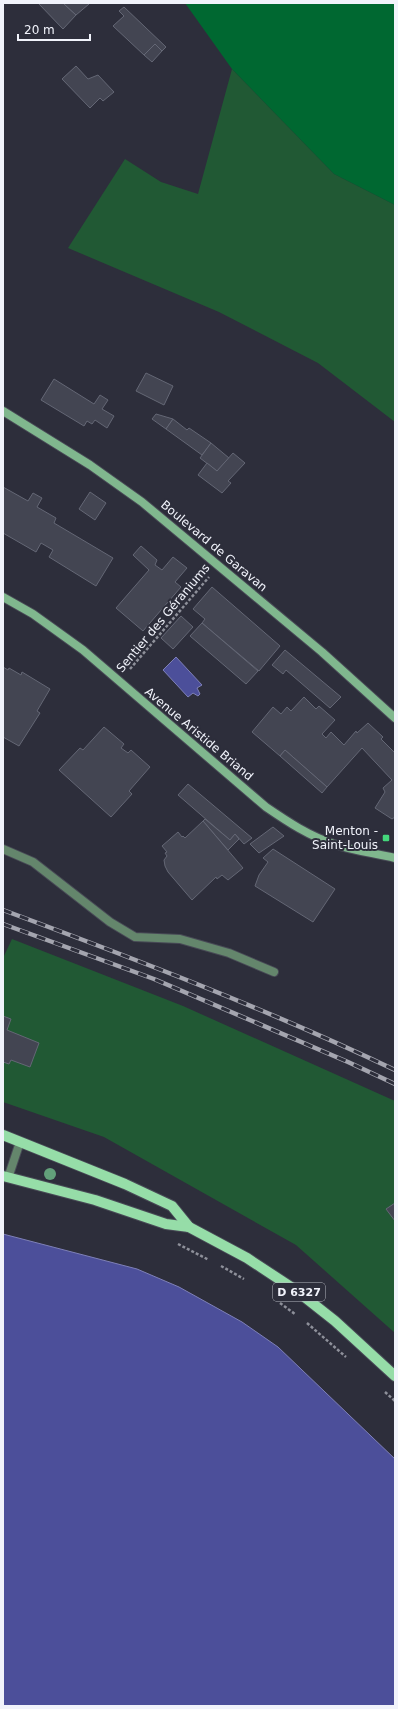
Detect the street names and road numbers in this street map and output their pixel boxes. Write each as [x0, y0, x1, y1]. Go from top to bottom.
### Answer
street label: Boulevard de Garavan [158, 497, 270, 595]
street label: Sentier des Géraniums [114, 561, 212, 675]
street label: Avenue Aristide Briand [142, 685, 256, 783]
road number: D 6327 [273, 1283, 325, 1301]

